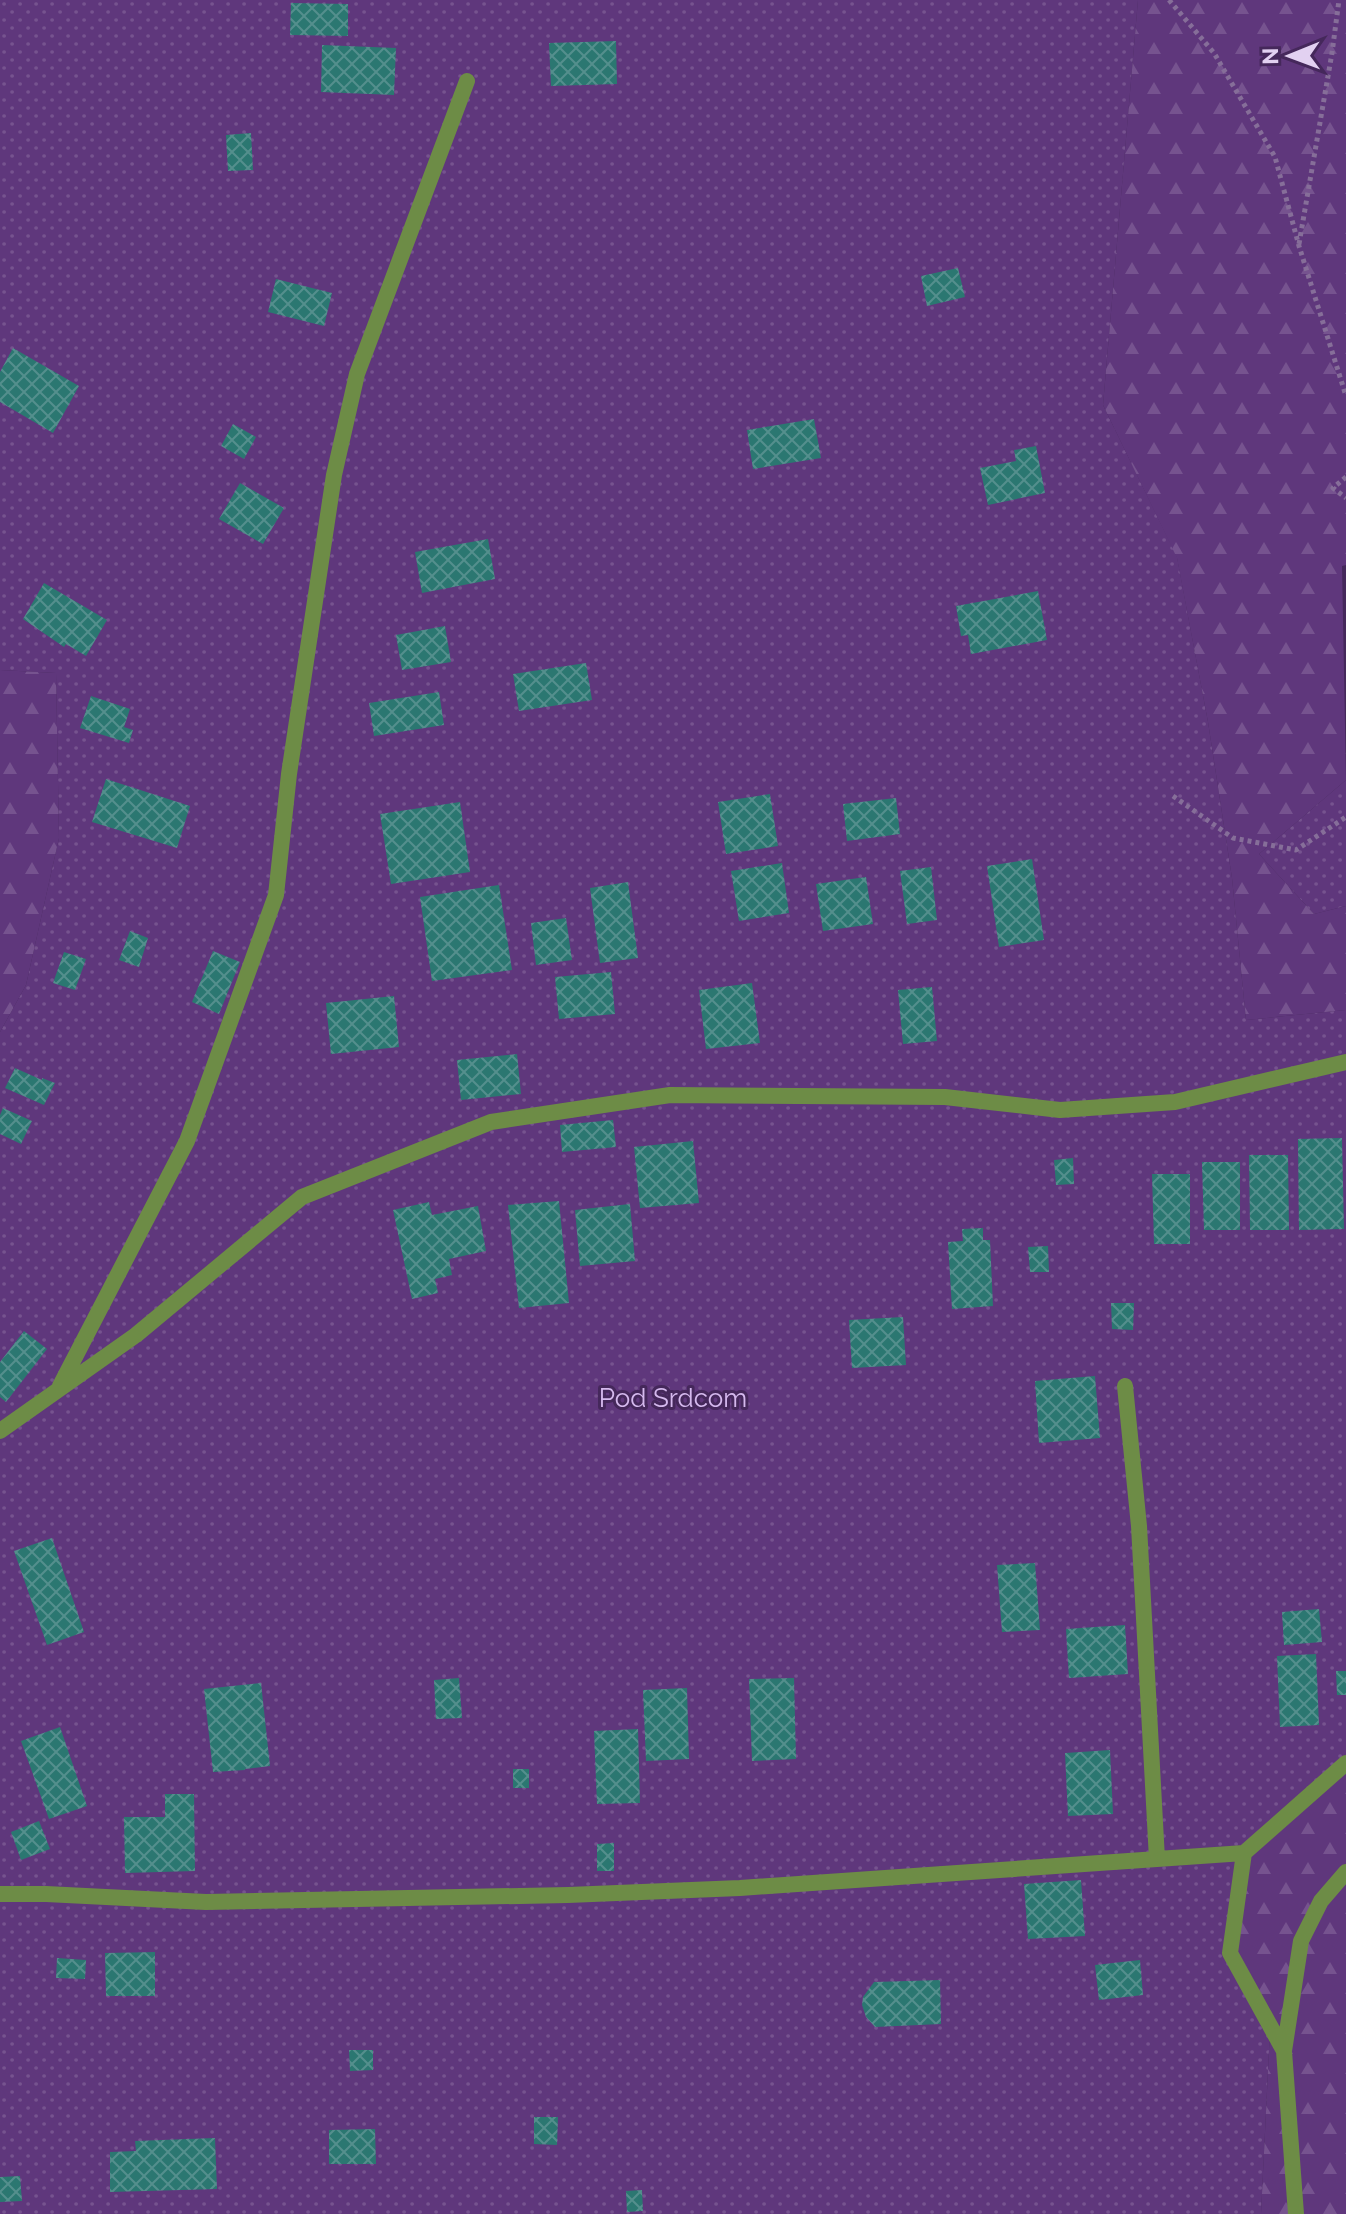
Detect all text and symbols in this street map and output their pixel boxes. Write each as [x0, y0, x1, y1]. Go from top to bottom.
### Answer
north arrow [1250, 16, 1330, 96]
text: N [1257, 48, 1283, 65]
park label: Pod Srdcom [599, 1383, 747, 1413]

